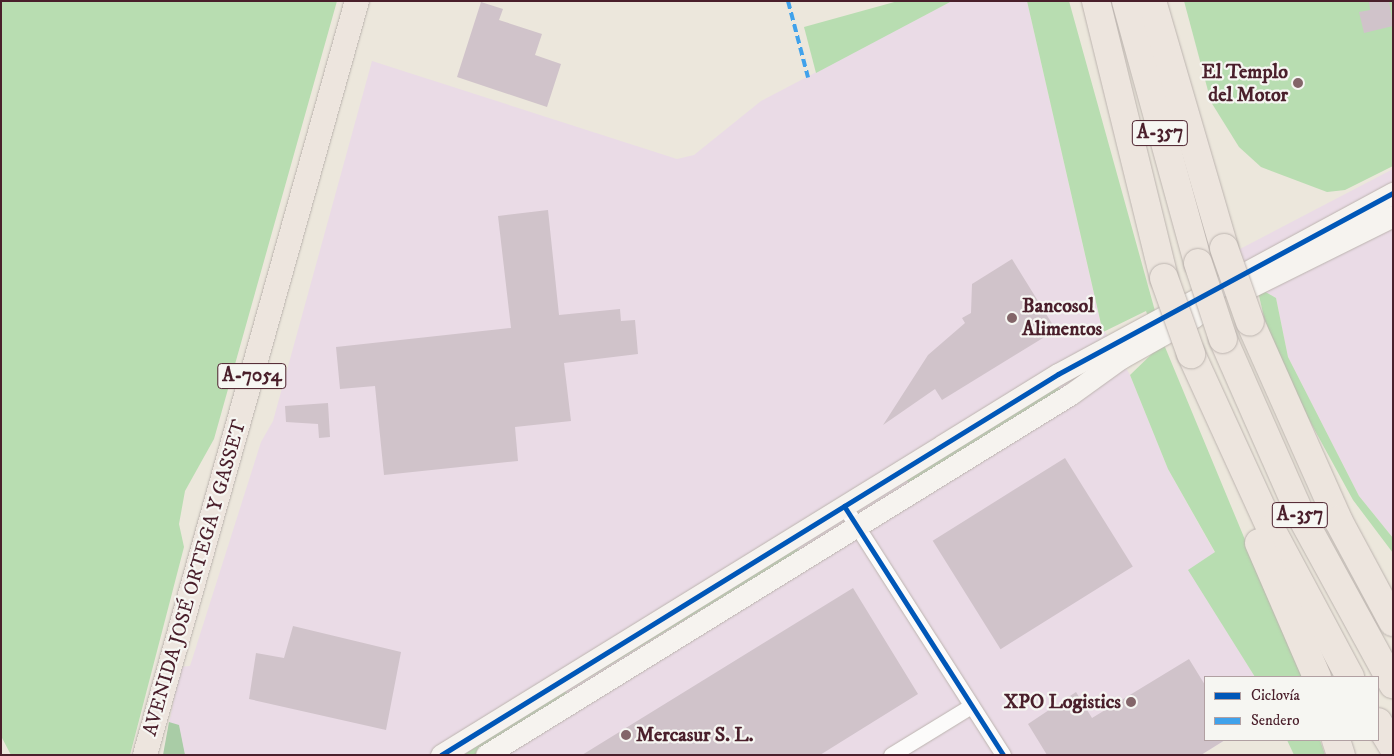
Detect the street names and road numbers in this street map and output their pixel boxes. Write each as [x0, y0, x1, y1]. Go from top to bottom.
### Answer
road number: A-357 [1131, 116, 1189, 150]
road number: A-7054 [217, 360, 287, 392]
street label: AVENIDA JOSÉ ORTEGA Y GASSET [138, 417, 252, 739]
road number: A-357 [1271, 498, 1329, 532]

